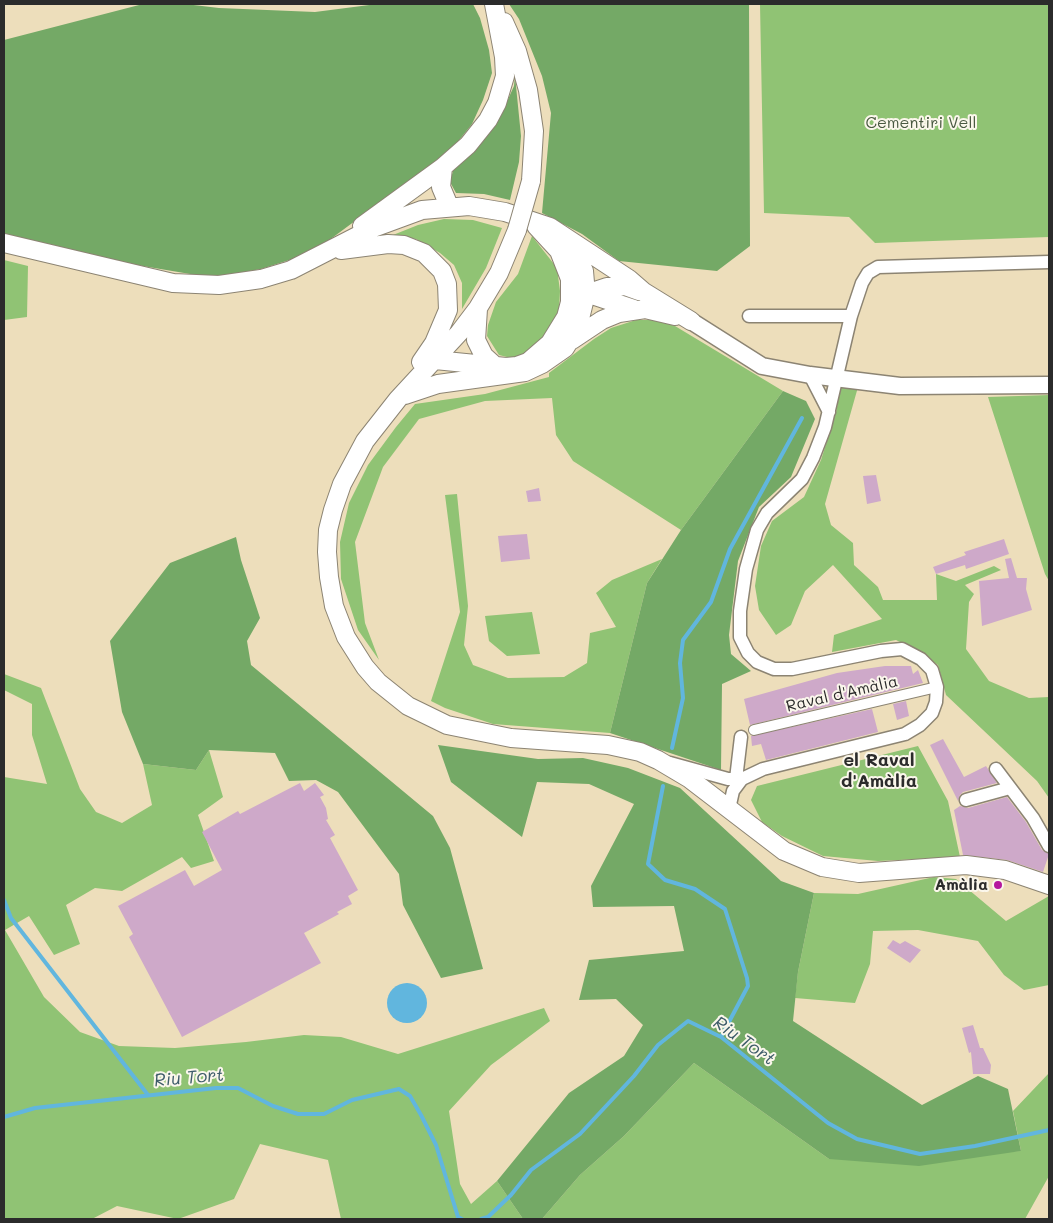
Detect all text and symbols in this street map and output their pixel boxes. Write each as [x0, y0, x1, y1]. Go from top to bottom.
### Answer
park label: Cementiri Vell [865, 113, 977, 133]
street label: Raval d'Amàlia [784, 672, 900, 716]
district label: el Raval d'Amàlia [841, 749, 917, 792]
place label: Amàlia [935, 875, 988, 895]
marker: Amàlia [992, 879, 1004, 891]
water label: Riu Tort [709, 1012, 779, 1070]
water label: Riu Tort [153, 1064, 225, 1092]

